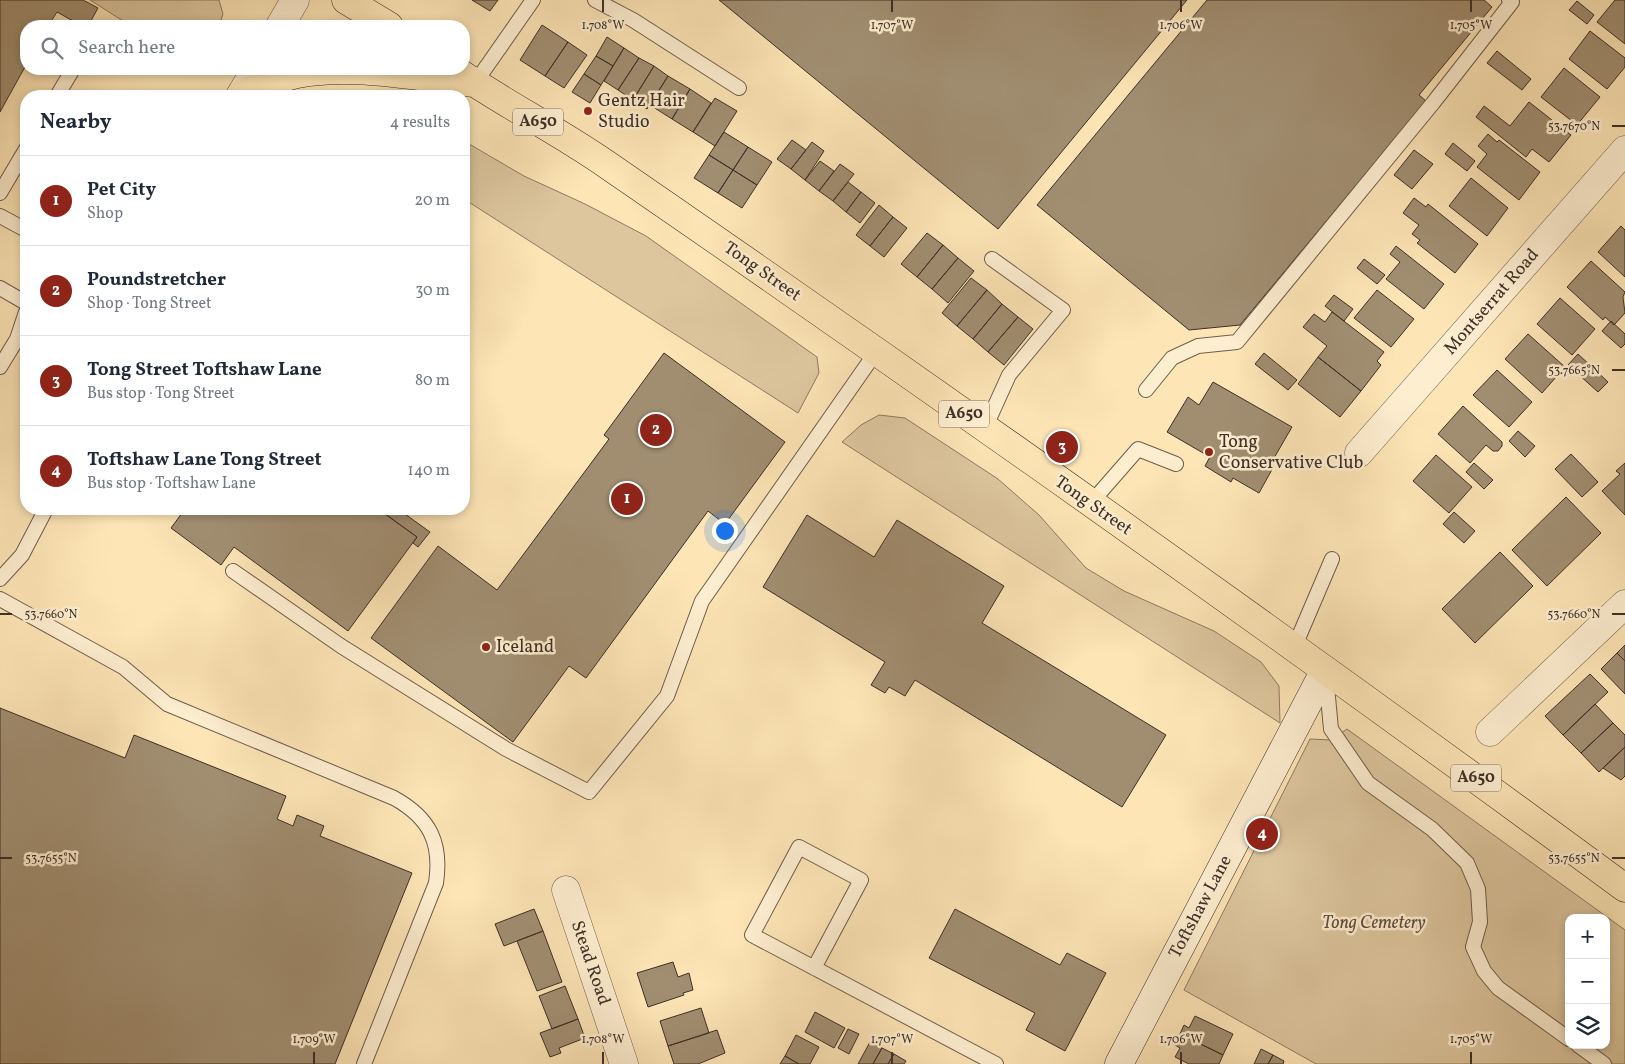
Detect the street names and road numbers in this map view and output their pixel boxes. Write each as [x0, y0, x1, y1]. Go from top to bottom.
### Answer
road number: A650 [513, 108, 563, 136]
street label: Tong Street [718, 236, 806, 308]
street label: Montserrat Road [1439, 243, 1545, 361]
road number: A650 [939, 400, 989, 428]
street label: Tong Street [1049, 470, 1137, 542]
road number: A650 [1451, 764, 1501, 791]
street label: Toftshaw Lane [1163, 851, 1239, 963]
street label: Stead Road [564, 917, 616, 1009]

